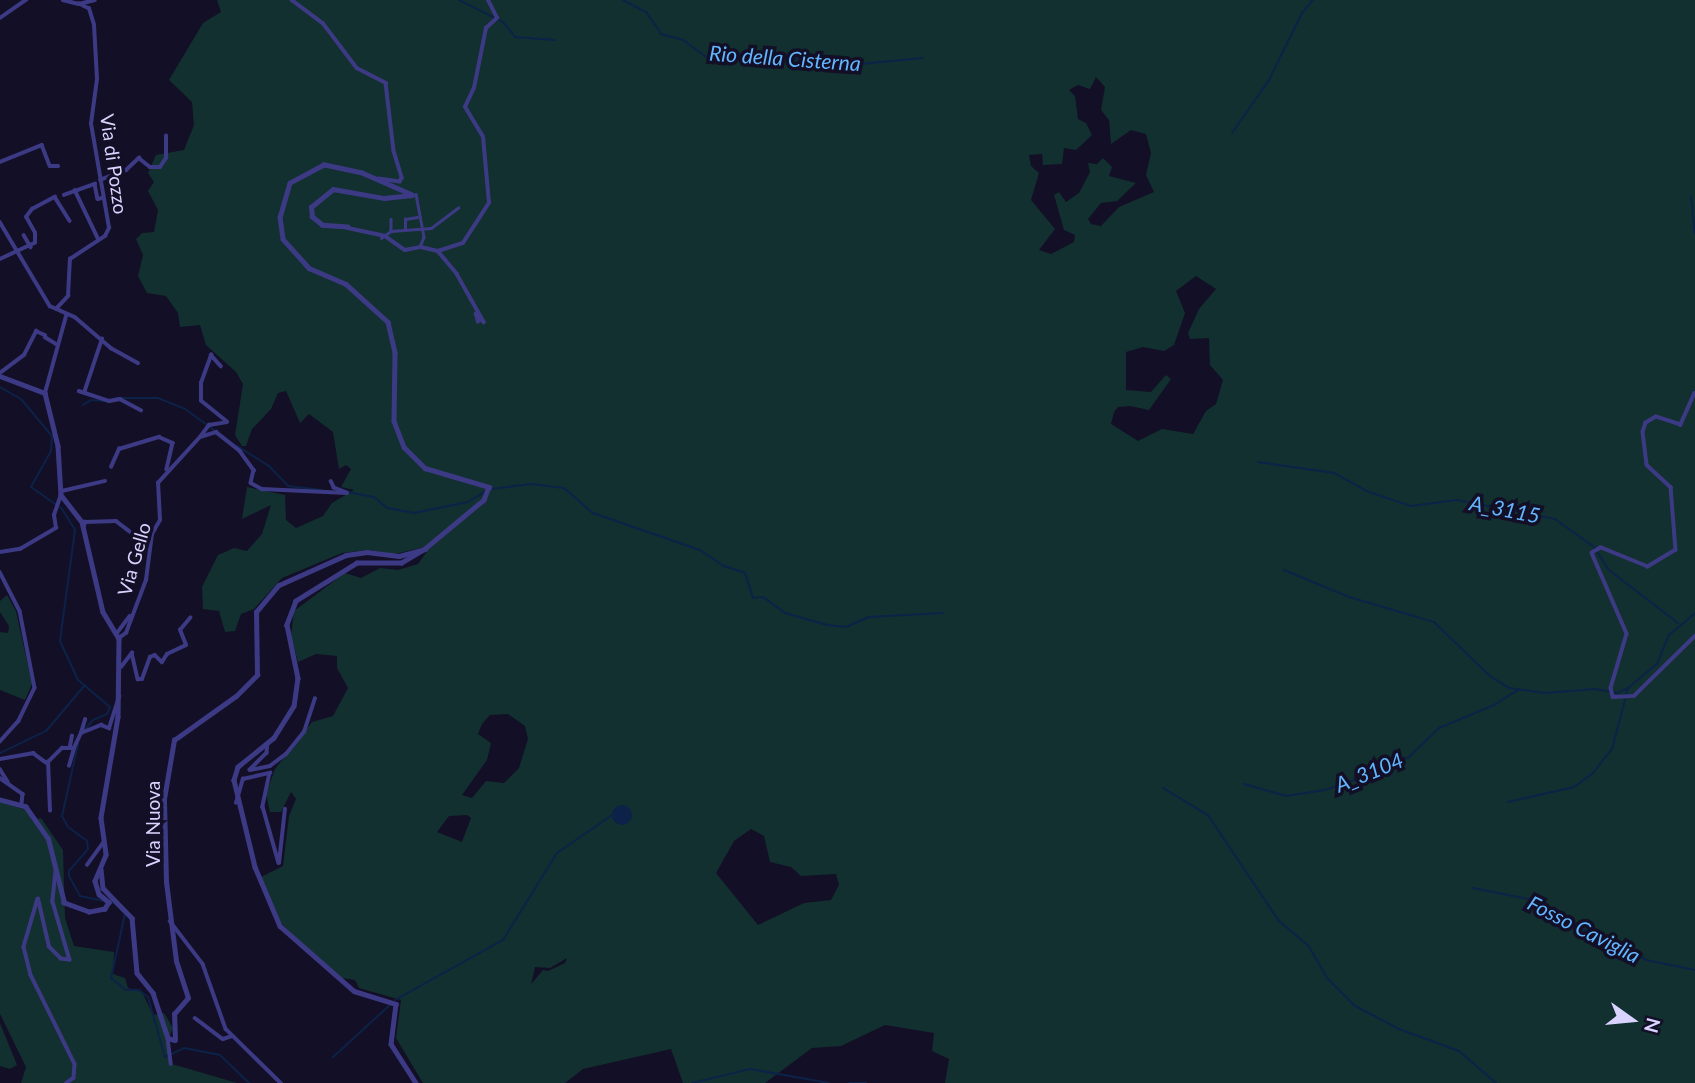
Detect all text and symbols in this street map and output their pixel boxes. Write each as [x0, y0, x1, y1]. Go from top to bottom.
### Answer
water label: Rio della Cisterna [708, 40, 862, 76]
street label: Via di Pozzo [96, 112, 132, 216]
water label: A_3115 [1468, 490, 1542, 528]
street label: Via Gello [113, 520, 155, 598]
water label: A_3104 [1331, 747, 1407, 797]
street label: Via Nuova [142, 781, 164, 867]
water label: Fosso Caviglia [1524, 890, 1644, 968]
north arrow [1597, 985, 1667, 1055]
text: N [1640, 1016, 1666, 1036]

